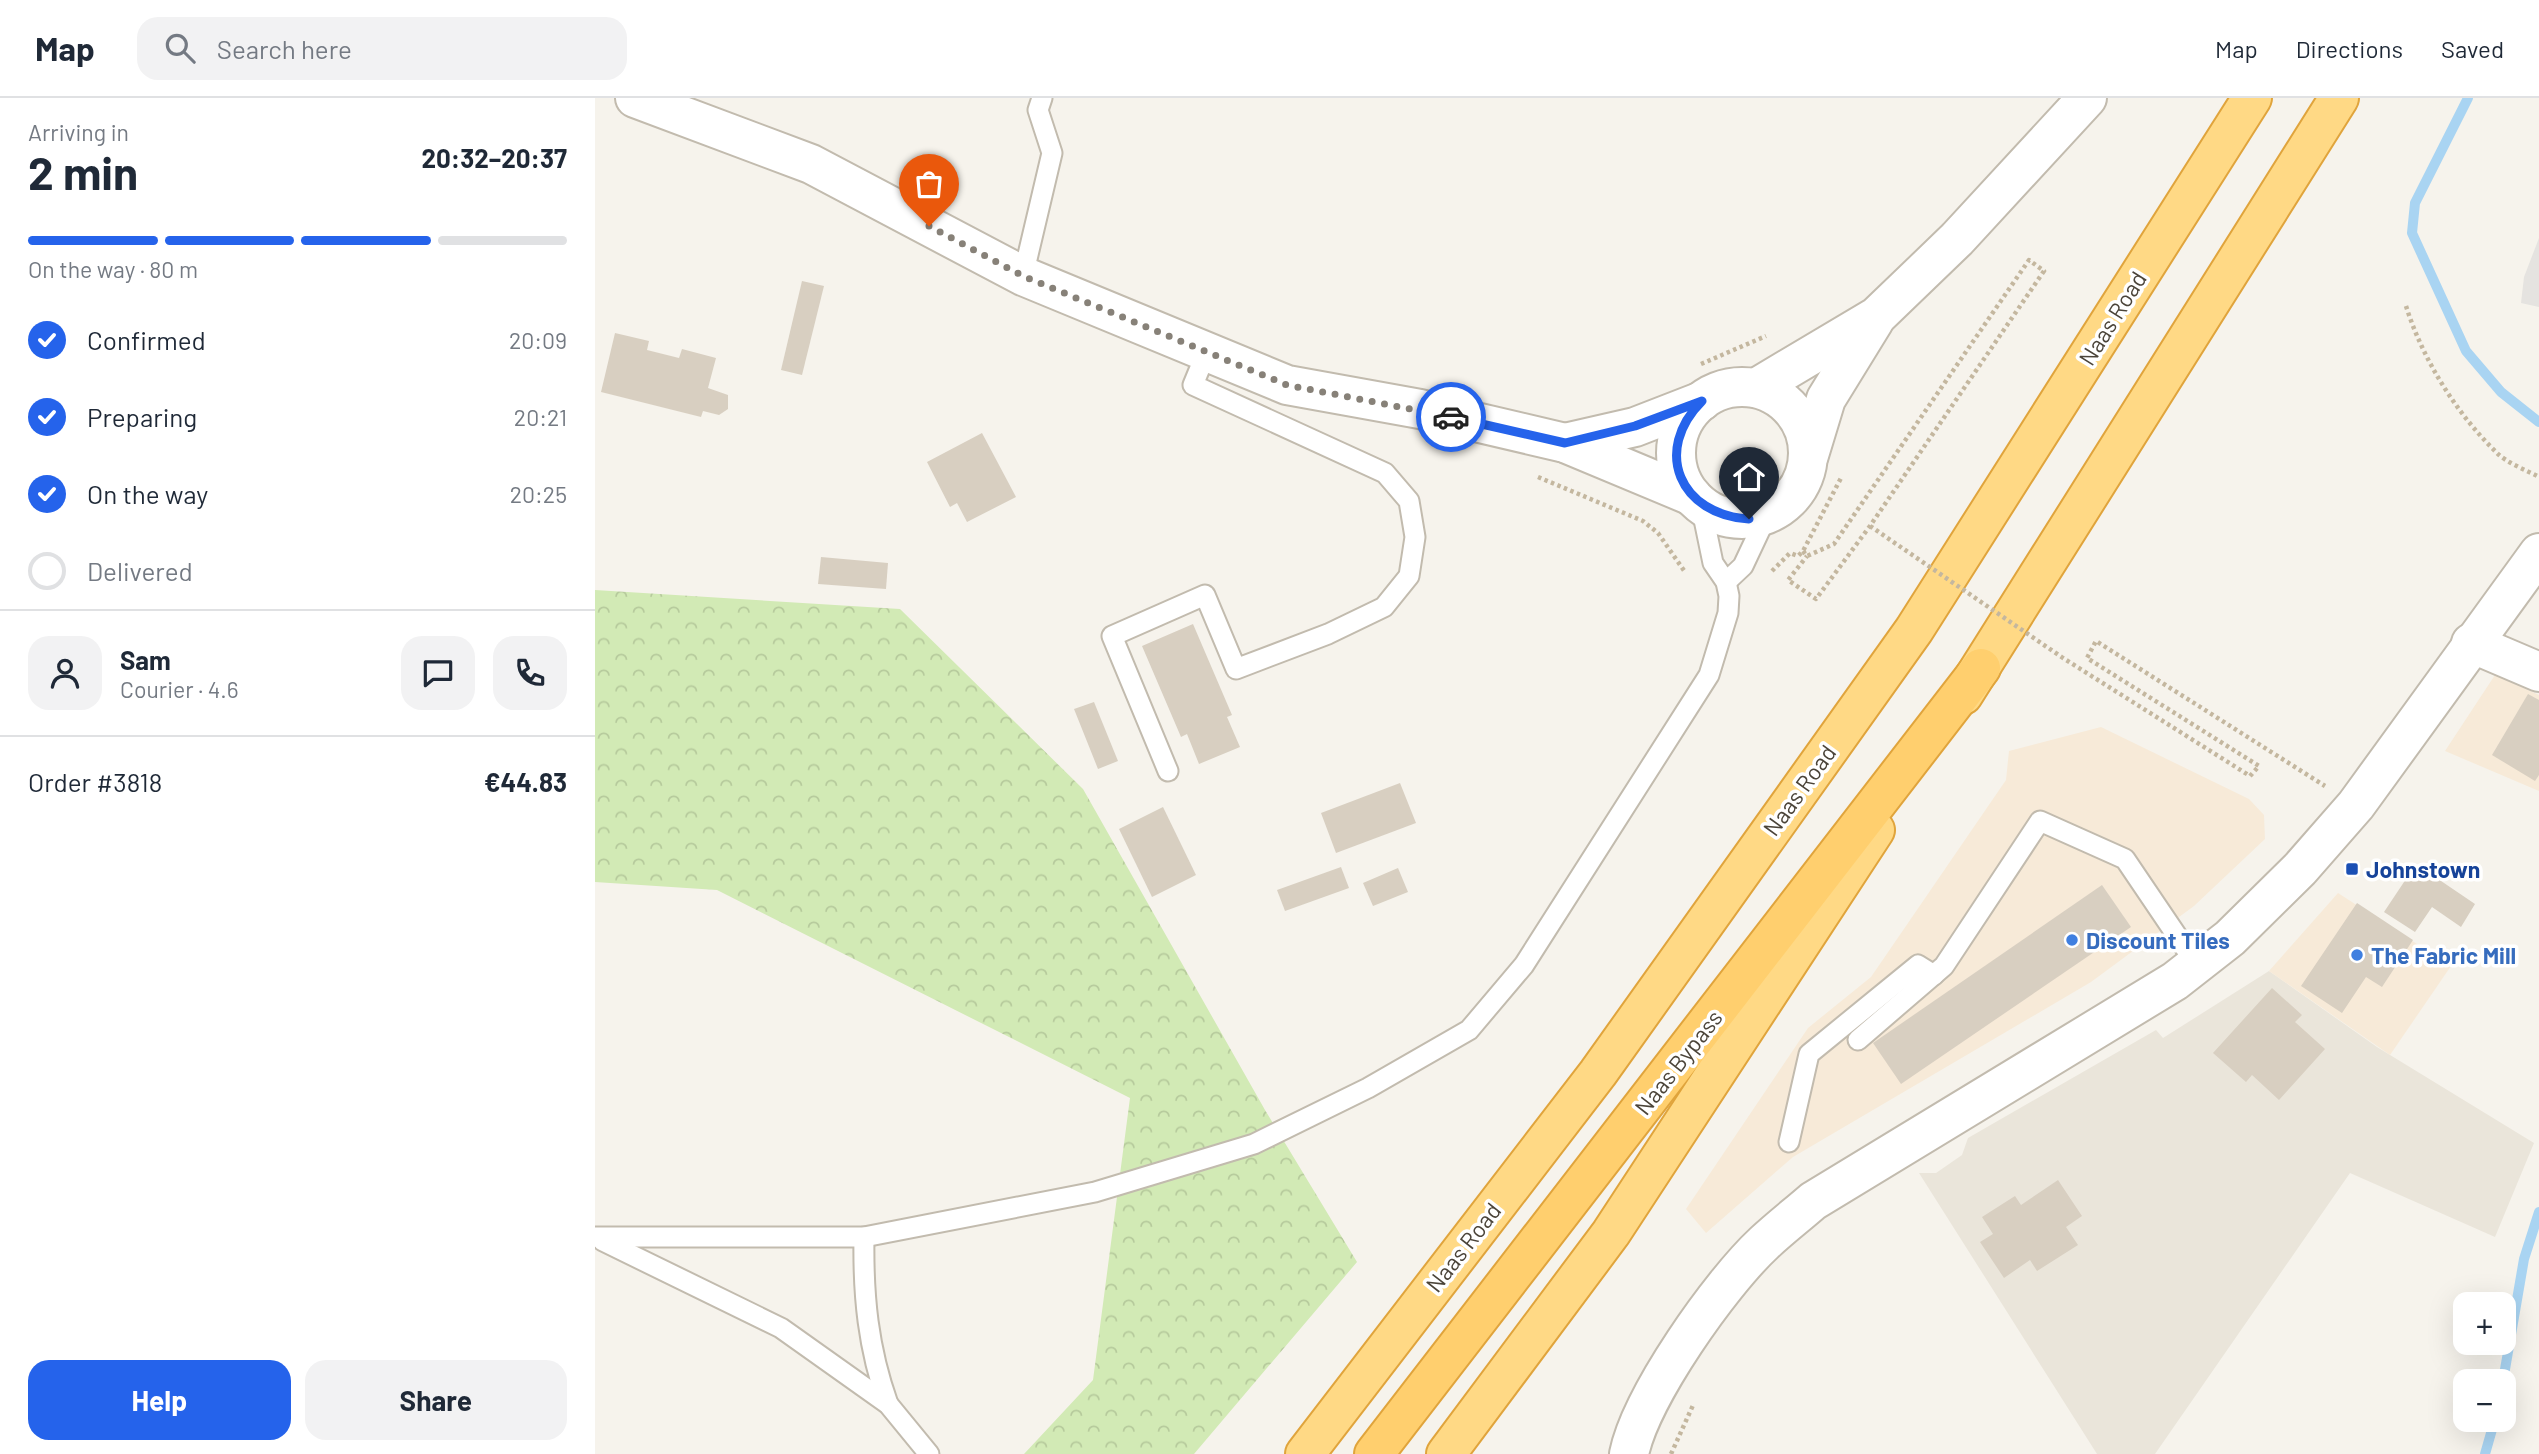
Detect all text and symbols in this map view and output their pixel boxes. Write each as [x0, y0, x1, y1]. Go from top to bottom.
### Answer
search box [137, 17, 627, 80]
text: Map [35, 28, 95, 68]
icon: search [161, 29, 199, 67]
text: Search here [217, 33, 352, 64]
text: Map [2215, 34, 2258, 63]
text: Directions [2296, 34, 2403, 63]
text: Saved [2441, 34, 2504, 63]
text: Arriving in [28, 118, 129, 146]
text: 20:32–20:37 [421, 142, 567, 173]
text: 2 min [28, 144, 138, 199]
pin [899, 154, 959, 226]
icon: bag [910, 165, 948, 203]
text: On the way · 80 m [28, 255, 198, 283]
street label: Naas Road [2072, 266, 2152, 370]
icon: check [28, 321, 66, 359]
text: Confirmed [87, 324, 206, 355]
text: 20:09 [509, 326, 567, 354]
courier [1416, 382, 1486, 452]
icon: check [28, 398, 66, 436]
icon: car [1432, 398, 1470, 436]
text: Preparing [87, 401, 197, 432]
text: 20:21 [514, 403, 567, 431]
pin [1719, 447, 1779, 519]
icon: home [1730, 458, 1768, 496]
icon: check [28, 475, 66, 513]
text: On the way [87, 478, 208, 509]
text: 20:25 [510, 480, 567, 508]
text: Delivered [87, 555, 193, 586]
button: person [28, 636, 102, 710]
button: chat [401, 636, 475, 710]
button: phone [493, 636, 567, 710]
text: Sam [120, 644, 171, 675]
text: Courier · 4.6 [120, 675, 239, 703]
street label: Naas Road [1757, 739, 1841, 841]
text: Order #3818 [28, 766, 162, 797]
text: €44.83 [484, 766, 567, 797]
place label: Johnstown [2366, 855, 2480, 883]
marker: Johnstown [2344, 861, 2360, 877]
place label: Discount Tiles [2086, 926, 2230, 954]
marker: Discount Tiles [2064, 932, 2080, 948]
place label: The Fabric Mill [2371, 941, 2516, 969]
marker: The Fabric Mill [2349, 947, 2365, 963]
street label: Naas Bypass [1628, 1004, 1728, 1120]
street label: Naas Road [1419, 1197, 1507, 1297]
map controls [2453, 1292, 2516, 1432]
button: + [2453, 1292, 2516, 1355]
button: Help [28, 1360, 291, 1440]
button: Share [305, 1360, 567, 1440]
button: − [2453, 1369, 2516, 1432]

